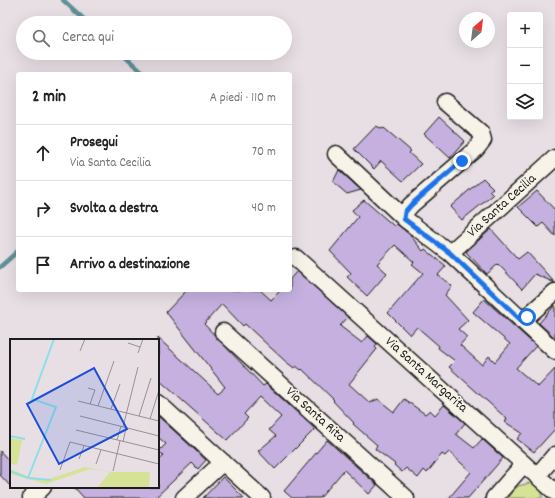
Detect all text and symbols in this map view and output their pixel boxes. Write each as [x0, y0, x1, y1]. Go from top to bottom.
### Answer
north arrow [459, 12, 495, 48]
map controls [507, 12, 543, 120]
button: + [507, 12, 543, 48]
search box [16, 16, 292, 60]
icon: search [30, 27, 52, 49]
text: Cerca qui [62, 27, 114, 49]
button: − [507, 48, 543, 84]
button: layers [507, 84, 543, 120]
text: 2 min [32, 86, 66, 110]
text: A piedi · 110 m [210, 89, 276, 108]
text: Prosegui [70, 132, 118, 154]
icon: ahead [32, 142, 54, 164]
text: 70 m [252, 143, 276, 162]
route end [453, 152, 471, 170]
text: Via Santa Cecilia [70, 154, 151, 173]
street label: Via Santa Cecilia [463, 169, 541, 243]
icon: right [32, 198, 54, 220]
text: Svolta a destra [70, 198, 158, 220]
text: 40 m [252, 199, 276, 218]
icon: arrive [32, 254, 54, 276]
text: Arrivo a destinazione [70, 254, 190, 276]
route start [518, 308, 536, 326]
street label: Via Santa Margarita [380, 332, 472, 418]
inset map [10, 339, 159, 488]
street label: Via Santa Rita [281, 383, 350, 448]

